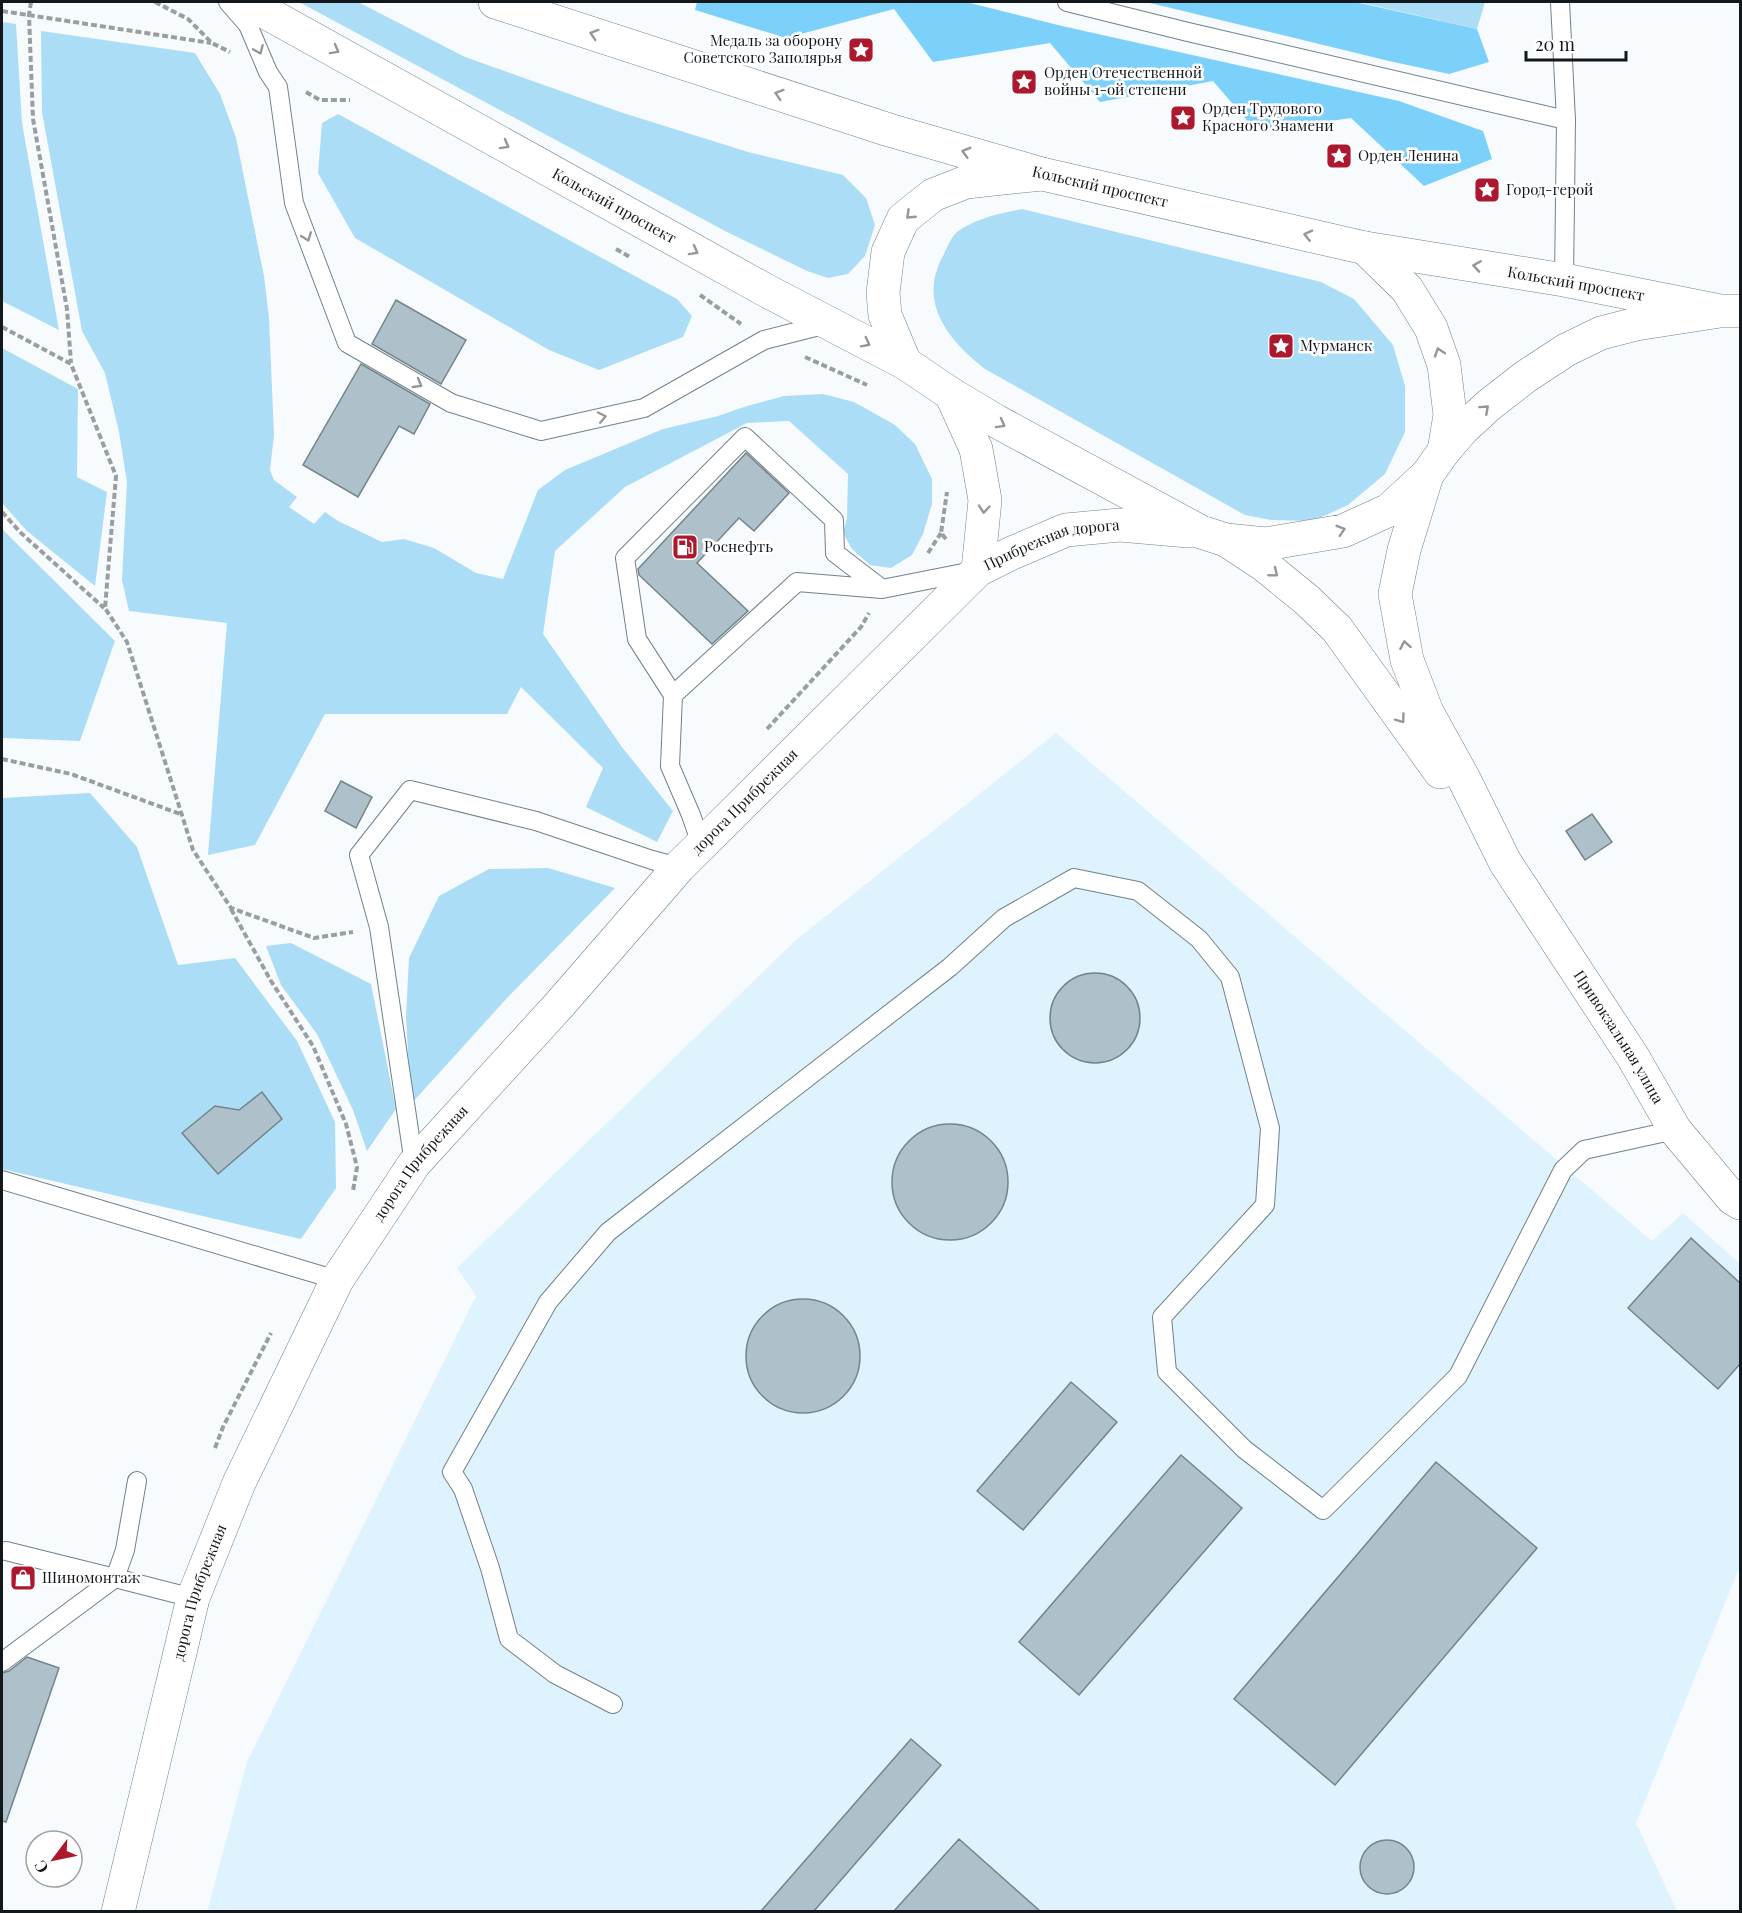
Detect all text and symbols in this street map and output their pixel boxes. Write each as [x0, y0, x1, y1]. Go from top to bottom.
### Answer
scale bar [1526, 24, 1626, 62]
one-way arrow [589, 28, 600, 41]
place label: Медаль за оборону Советского Заполярья [683, 30, 842, 67]
text: 20 m [1535, 32, 1575, 56]
place icon: Медаль за оборону Советского Заполярья [846, 35, 876, 65]
one-way arrow [329, 43, 339, 55]
one-way arrow [252, 44, 264, 55]
place label: Орден Отечественной войны 1-ой степени [1044, 62, 1202, 99]
place icon: Орден Отечественной войны 1-ой степени [1009, 67, 1039, 97]
one-way arrow [774, 89, 785, 101]
place label: Орден Трудового Красного Знамени [1202, 98, 1334, 135]
place icon: Орден Трудового Красного Знамени [1168, 103, 1198, 133]
one-way arrow [499, 138, 509, 149]
place icon: Орден Ленина [1324, 141, 1354, 171]
place label: Орден Ленина [1358, 145, 1459, 165]
one-way arrow [961, 147, 972, 159]
street label: Кольский проспект [1030, 161, 1170, 211]
street label: Кольский проспект [549, 163, 680, 248]
place icon: Город-герой [1472, 175, 1502, 205]
place label: Город-герой [1506, 179, 1594, 199]
one-way arrow [906, 208, 916, 219]
one-way arrow [1304, 230, 1314, 243]
one-way arrow [300, 231, 312, 242]
one-way arrow [688, 243, 698, 255]
one-way arrow [1472, 260, 1482, 273]
street label: Кольский проспект [1506, 261, 1646, 305]
place icon: Мурманск [1266, 331, 1296, 361]
one-way arrow [859, 335, 870, 347]
place label: Мурманск [1300, 335, 1373, 355]
one-way arrow [1434, 347, 1447, 358]
one-way arrow [412, 377, 422, 388]
one-way arrow [1478, 405, 1489, 416]
one-way arrow [597, 411, 607, 424]
one-way arrow [995, 417, 1006, 428]
one-way arrow [978, 505, 991, 514]
street label: Прибрежная дорога [980, 514, 1121, 575]
one-way arrow [1335, 525, 1346, 537]
fuel station icon: Роснефть [670, 532, 700, 562]
place label: Роснефть [704, 536, 773, 556]
one-way arrow [1267, 565, 1278, 576]
one-way arrow [1399, 640, 1412, 650]
one-way arrow [1394, 712, 1405, 723]
street label: дорога Прибрежная [686, 744, 802, 858]
street label: Привокзальная улица [1570, 966, 1669, 1107]
street label: дорога Прибрежная [368, 1101, 472, 1224]
street label: дорога Прибрежная [167, 1521, 230, 1662]
shop icon: Шиномонтаж [8, 1563, 38, 1593]
place label: Шиномонтаж [42, 1567, 141, 1587]
north arrow [24, 1829, 84, 1889]
text: С [29, 1857, 53, 1878]

